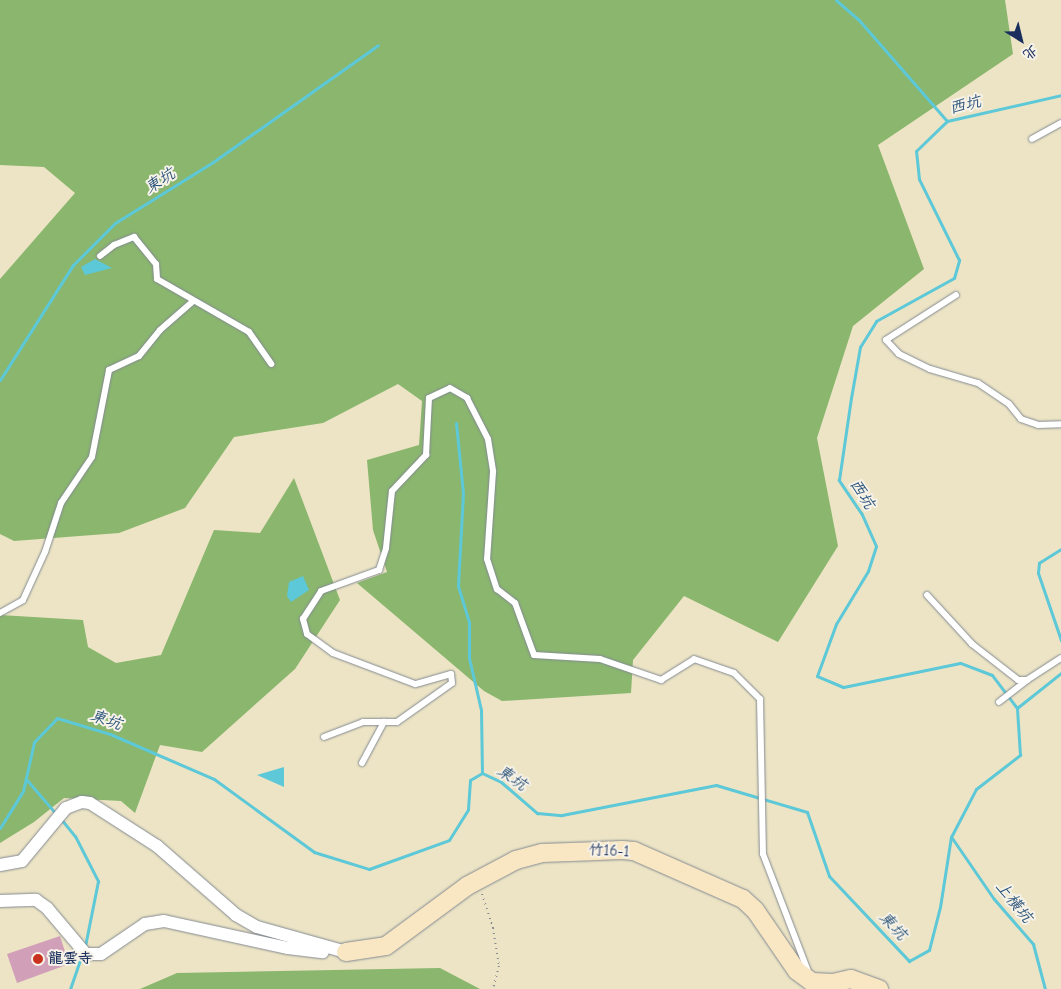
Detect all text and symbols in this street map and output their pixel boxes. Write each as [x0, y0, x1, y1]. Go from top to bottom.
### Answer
north arrow [996, 15, 1046, 65]
text: 北 [1019, 42, 1041, 64]
water label: 西坑 [947, 92, 983, 118]
water label: 東坑 [141, 164, 179, 198]
water label: 西坑 [845, 475, 879, 513]
water label: 東坑 [88, 706, 124, 734]
water label: 東坑 [493, 761, 531, 795]
street label: 竹16-1 [588, 841, 630, 861]
water label: 上橫坑 [991, 877, 1037, 927]
water label: 東坑 [875, 908, 911, 944]
place label: 龍雲寺 [48, 950, 93, 968]
marker: 龍雲寺 [32, 953, 44, 965]

